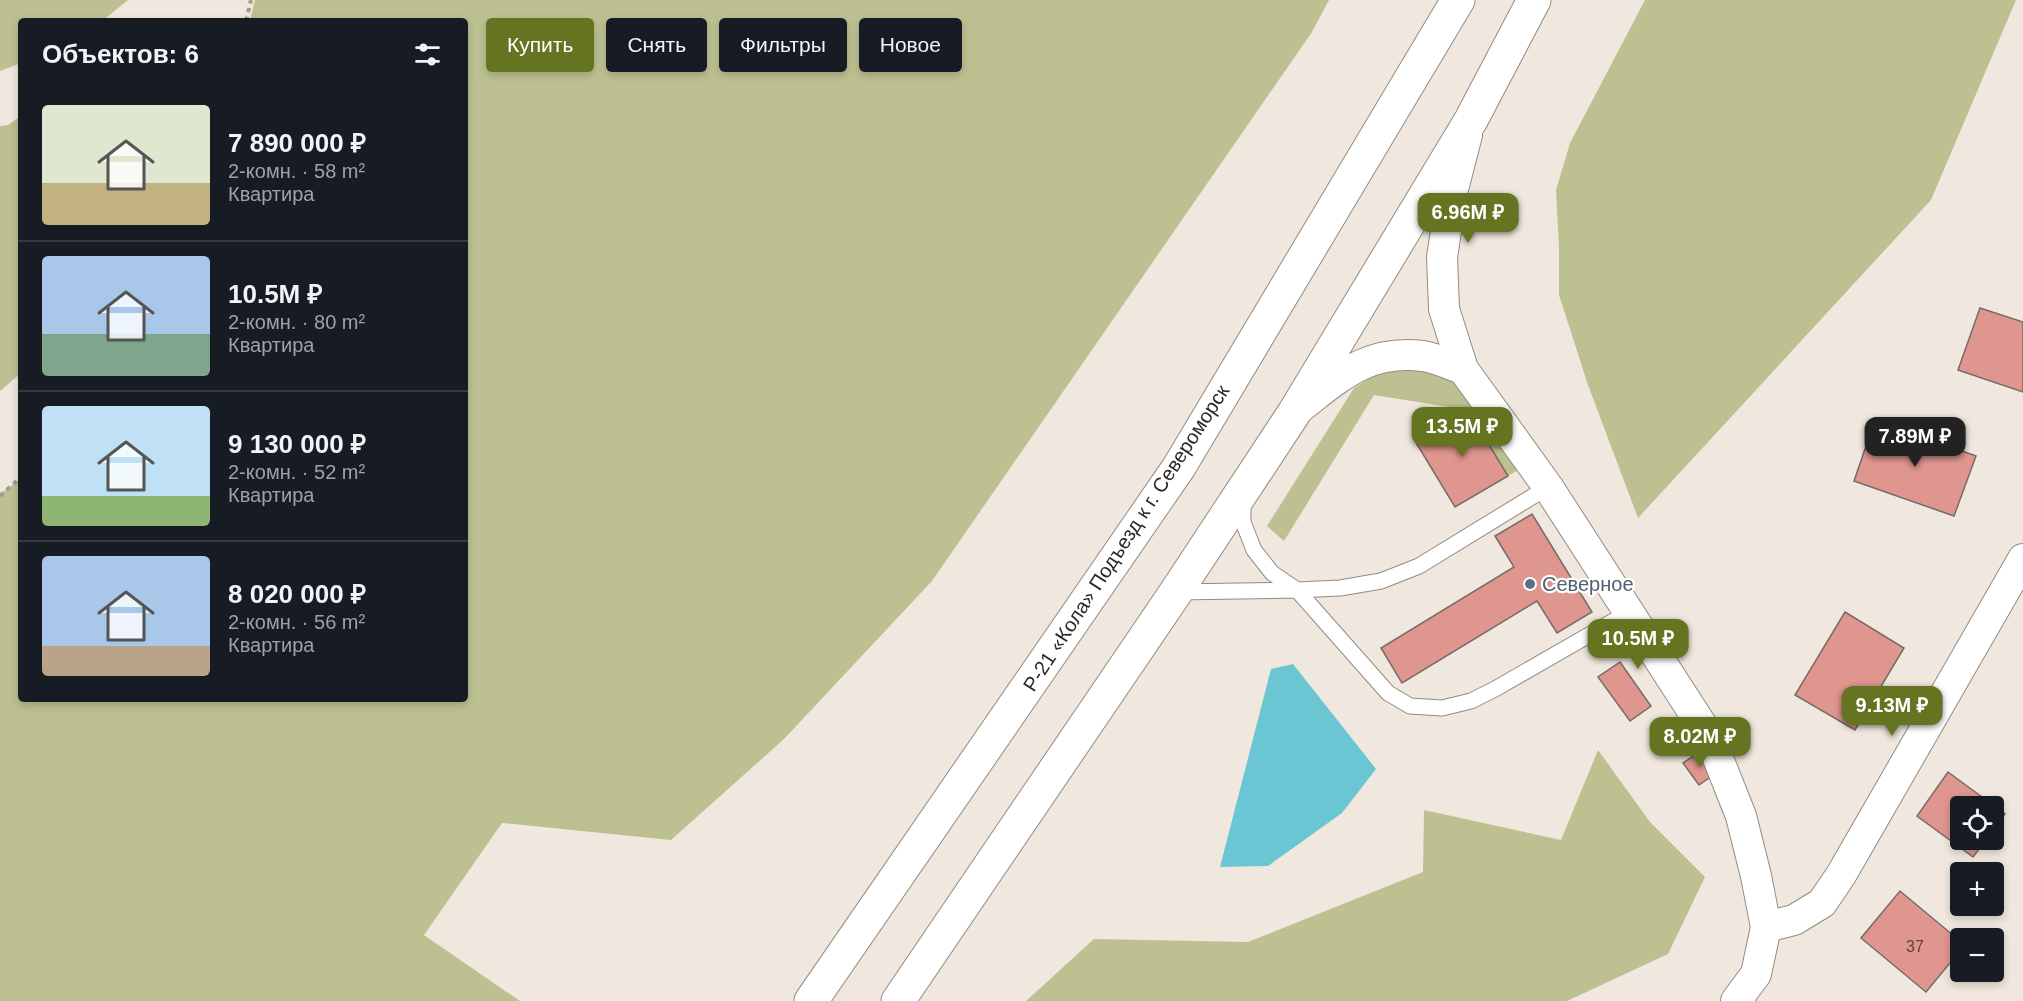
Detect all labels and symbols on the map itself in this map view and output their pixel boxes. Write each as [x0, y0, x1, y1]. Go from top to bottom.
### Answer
pin: 6.96M ₽ [1413, 193, 1523, 244]
street label: Р-21 «Кола» Подъезд к г. Североморск [1019, 381, 1234, 695]
pin: 13.5M ₽ [1407, 407, 1517, 458]
pin: 7.89M ₽ [1860, 417, 1970, 468]
place label: Северное [1542, 573, 1634, 595]
marker: Северное [1523, 577, 1537, 591]
pin: 10.5M ₽ [1583, 619, 1693, 670]
pin: 9.13M ₽ [1837, 686, 1947, 737]
pin: 8.02M ₽ [1645, 717, 1755, 768]
house number: 37 [1906, 938, 1924, 955]

